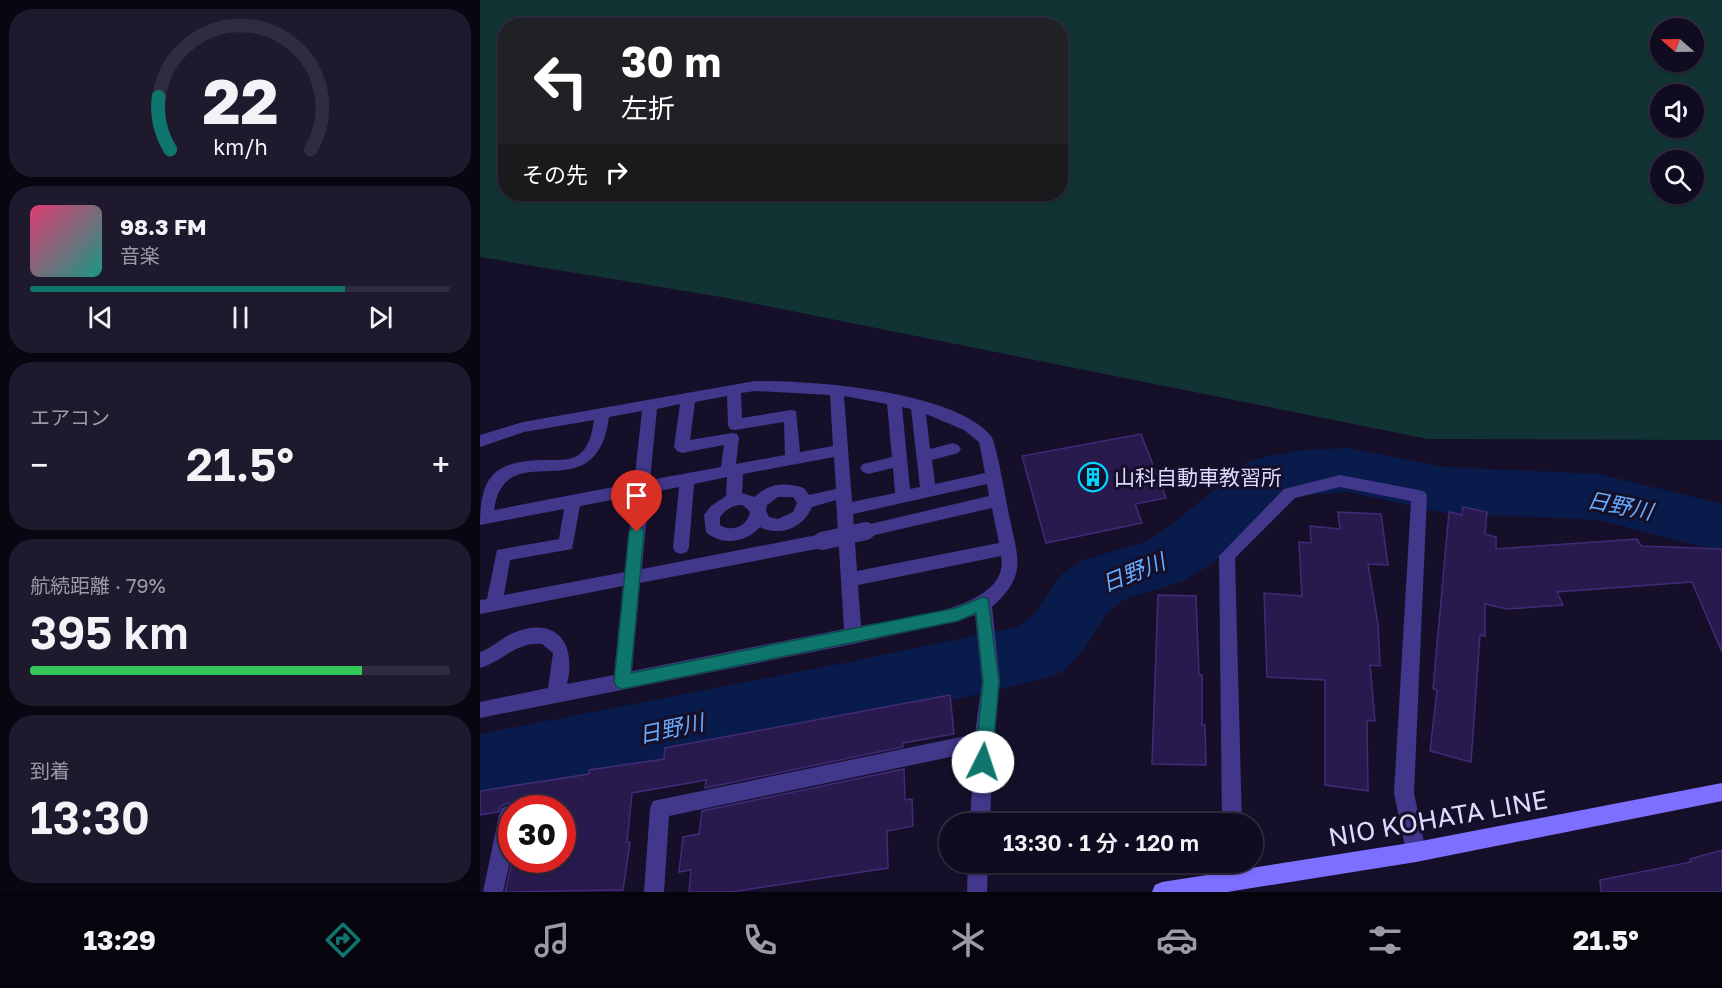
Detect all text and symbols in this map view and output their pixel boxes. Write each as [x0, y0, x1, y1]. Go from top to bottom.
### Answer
north arrow [1650, 18, 1704, 72]
map controls [1650, 18, 1704, 204]
text: 30 m [621, 36, 721, 86]
icon: left [522, 42, 600, 120]
text: 22 [202, 63, 278, 138]
button: sound [1650, 84, 1704, 138]
text: 左折 [621, 92, 675, 124]
text: km/h [213, 134, 267, 160]
button: search [1650, 150, 1704, 204]
icon: right [600, 156, 633, 189]
text: その先 [522, 161, 588, 188]
text: 98.3 FM [120, 213, 207, 240]
text: 音楽 [120, 243, 160, 267]
icon: previous [84, 301, 117, 334]
icon: pause [224, 301, 257, 334]
icon: next [364, 301, 397, 334]
text: エアコン [30, 405, 110, 429]
text: 21.5° [186, 437, 294, 491]
text: − [30, 445, 48, 484]
text: + [432, 445, 450, 484]
building icon: 山科自動車教習所 [1077, 461, 1109, 493]
place label: 山科自動車教習所 [1114, 464, 1282, 490]
pin [611, 470, 662, 532]
icon: arrive [620, 479, 653, 512]
water label: 日野川 [1585, 485, 1657, 525]
water label: 日野川 [1097, 546, 1171, 597]
text: 航続距離 · 79% [30, 573, 166, 597]
text: 395 km [30, 605, 189, 659]
water label: 日野川 [636, 708, 708, 748]
position arrow [951, 730, 1015, 794]
text: 到着 [30, 758, 70, 782]
street label: NIO KOHATA LINE [1326, 783, 1550, 853]
text: 13:30 [30, 790, 150, 844]
speed limit sign: 30 [498, 795, 576, 873]
text: 13:30 · 1 分 · 120 m [1003, 829, 1199, 856]
icon: directions [322, 919, 364, 961]
icon: music [531, 919, 573, 961]
icon: phone [739, 919, 781, 961]
icon: climate [947, 919, 989, 961]
icon: car [1156, 919, 1198, 961]
icon: filters [1364, 919, 1406, 961]
text: 13:29 [83, 924, 156, 956]
text: 21.5° [1573, 924, 1639, 956]

